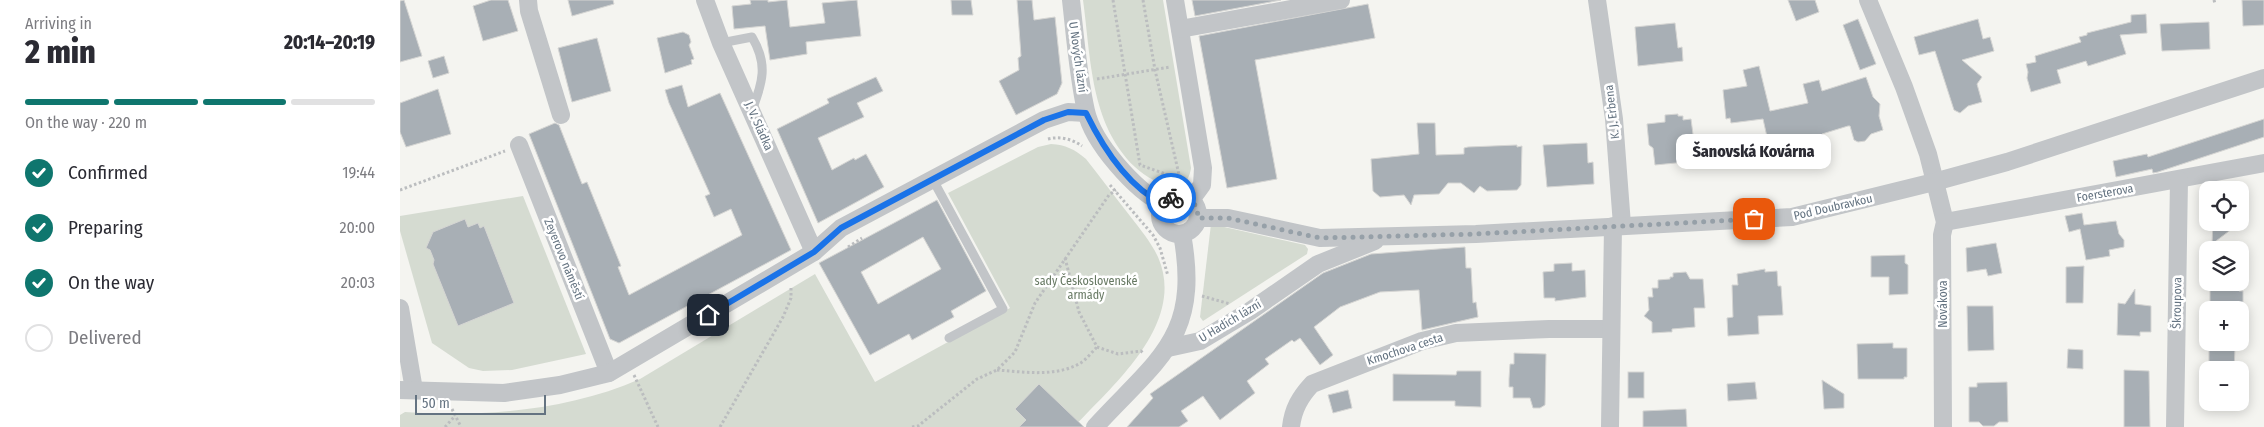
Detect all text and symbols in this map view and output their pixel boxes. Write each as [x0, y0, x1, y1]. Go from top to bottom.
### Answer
text: Arriving in [25, 14, 92, 33]
street label: U Nových lázní [1066, 21, 1090, 93]
text: 20:14–20:19 [284, 31, 375, 54]
text: 2 min [25, 33, 96, 71]
street label: K. J. Erbena [1602, 84, 1622, 140]
street label: J. V. Sládka [742, 99, 776, 153]
text: On the way · 220 m [25, 113, 147, 132]
callout: Šanovská Kovárna [1676, 134, 1832, 169]
text: Šanovská Kovárna [1692, 142, 1815, 161]
icon: check [25, 159, 53, 187]
text: Confirmed [68, 161, 148, 184]
text: 19:44 [342, 163, 375, 182]
courier [1146, 173, 1196, 223]
street label: Foersterova [2076, 181, 2134, 205]
map controls [2199, 181, 2249, 411]
button: locate [2199, 181, 2249, 231]
icon: bike [1157, 184, 1185, 212]
street label: Pod Doubravkou [1792, 191, 1874, 223]
pin [1733, 198, 1775, 240]
icon: bag [1740, 205, 1768, 233]
icon: check [25, 214, 53, 242]
text: Preparing [68, 216, 143, 239]
street label: Zeyerovo náměstí [541, 216, 587, 302]
text: 20:00 [340, 218, 375, 237]
button: layers [2199, 241, 2249, 291]
icon: check [25, 269, 53, 297]
text: On the way [68, 271, 154, 294]
text: 20:03 [341, 273, 375, 292]
park label: sady Československé armády [1035, 273, 1137, 302]
street label: Škroupova [2169, 277, 2184, 329]
street label: Novákova [1936, 280, 1950, 328]
pin [687, 294, 729, 336]
street label: U Hadích lázní [1196, 297, 1264, 345]
icon: home [694, 301, 722, 329]
button: + [2199, 301, 2249, 351]
text: Delivered [68, 326, 142, 349]
street label: Kmochova cesta [1365, 330, 1445, 368]
button: − [2199, 361, 2249, 411]
scale bar [415, 392, 546, 415]
text: 50 m [422, 395, 450, 412]

